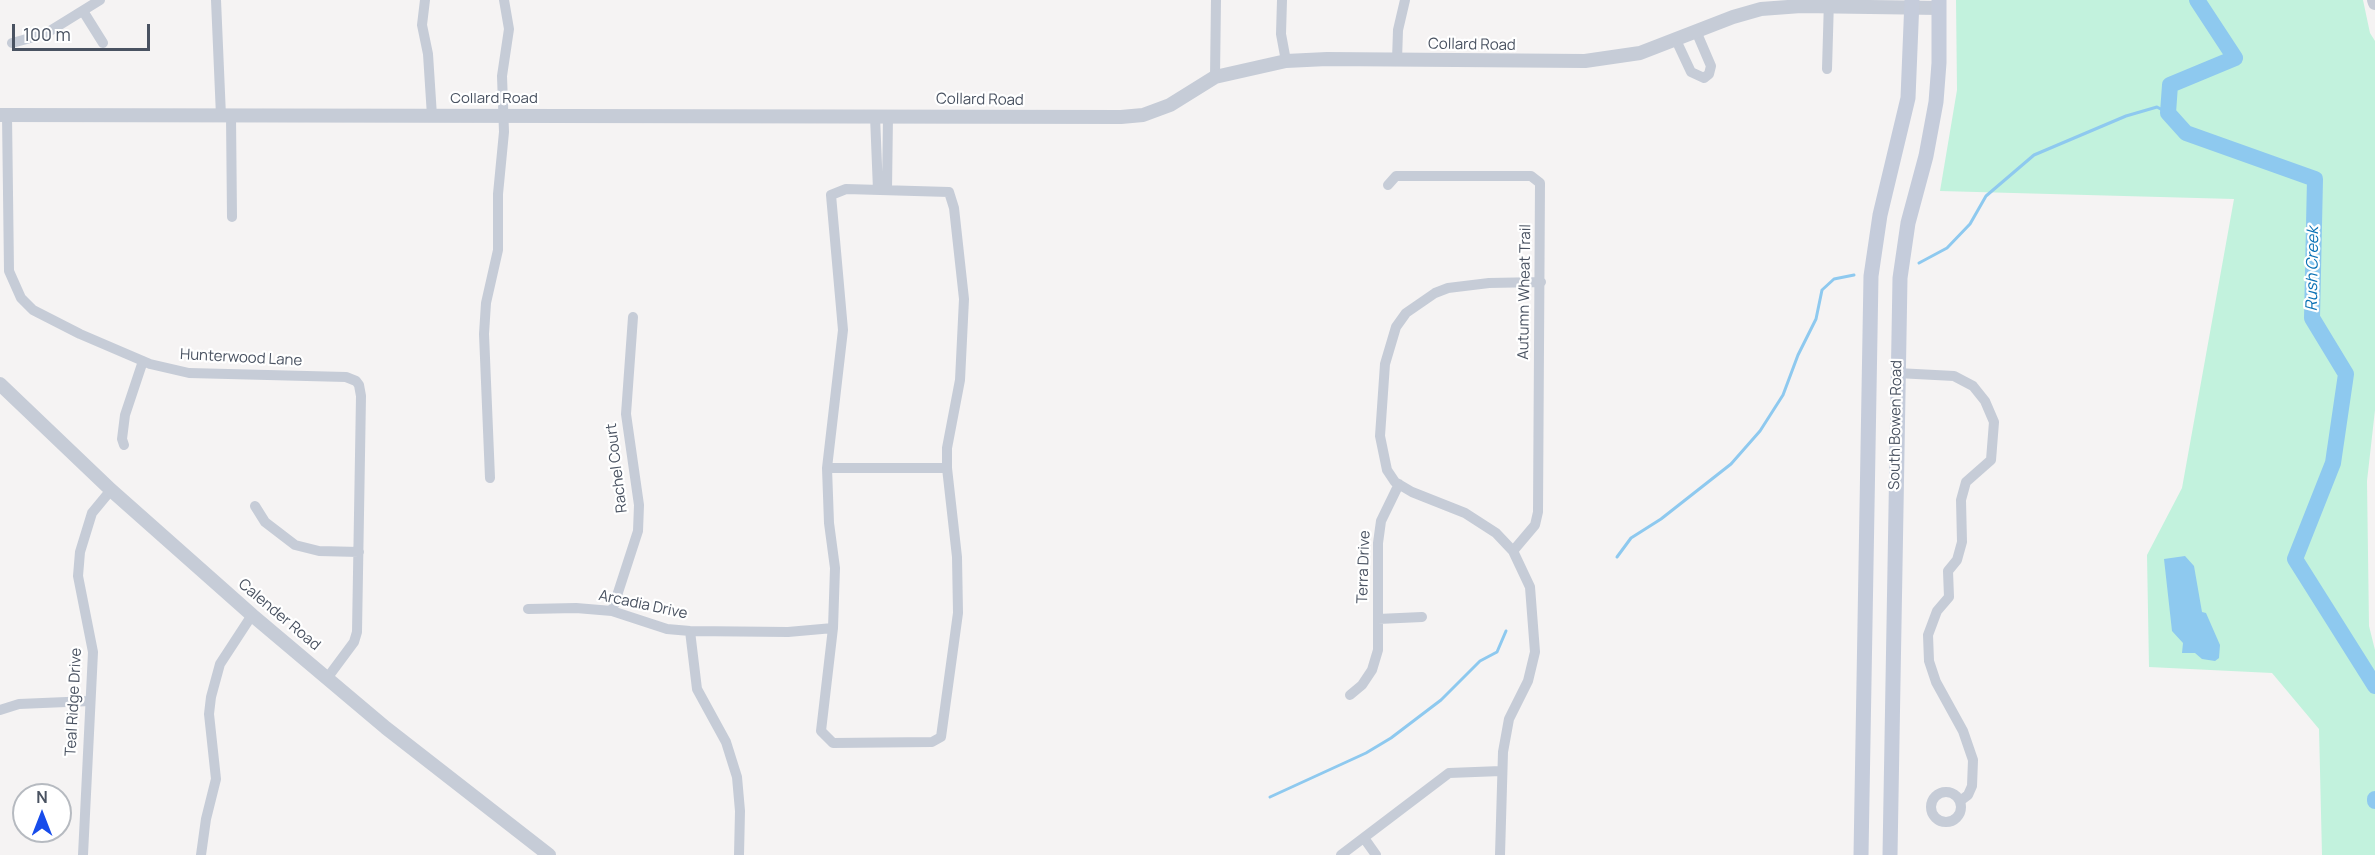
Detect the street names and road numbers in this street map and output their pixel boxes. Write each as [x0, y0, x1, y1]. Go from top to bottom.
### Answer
street label: Collard Road [1428, 35, 1516, 55]
street label: Collard Road [450, 90, 538, 108]
street label: Collard Road [936, 90, 1024, 110]
street label: Autumn Wheat Trail [1515, 224, 1535, 360]
street label: Hunterwood Lane [179, 346, 303, 370]
street label: South Bowen Road [1886, 360, 1906, 490]
street label: Rachel Court [603, 422, 631, 514]
street label: Terra Drive [1354, 530, 1374, 604]
street label: Calender Road [234, 575, 324, 655]
street label: Arcadia Drive [597, 587, 689, 623]
street label: Teal Ridge Drive [62, 647, 86, 757]

